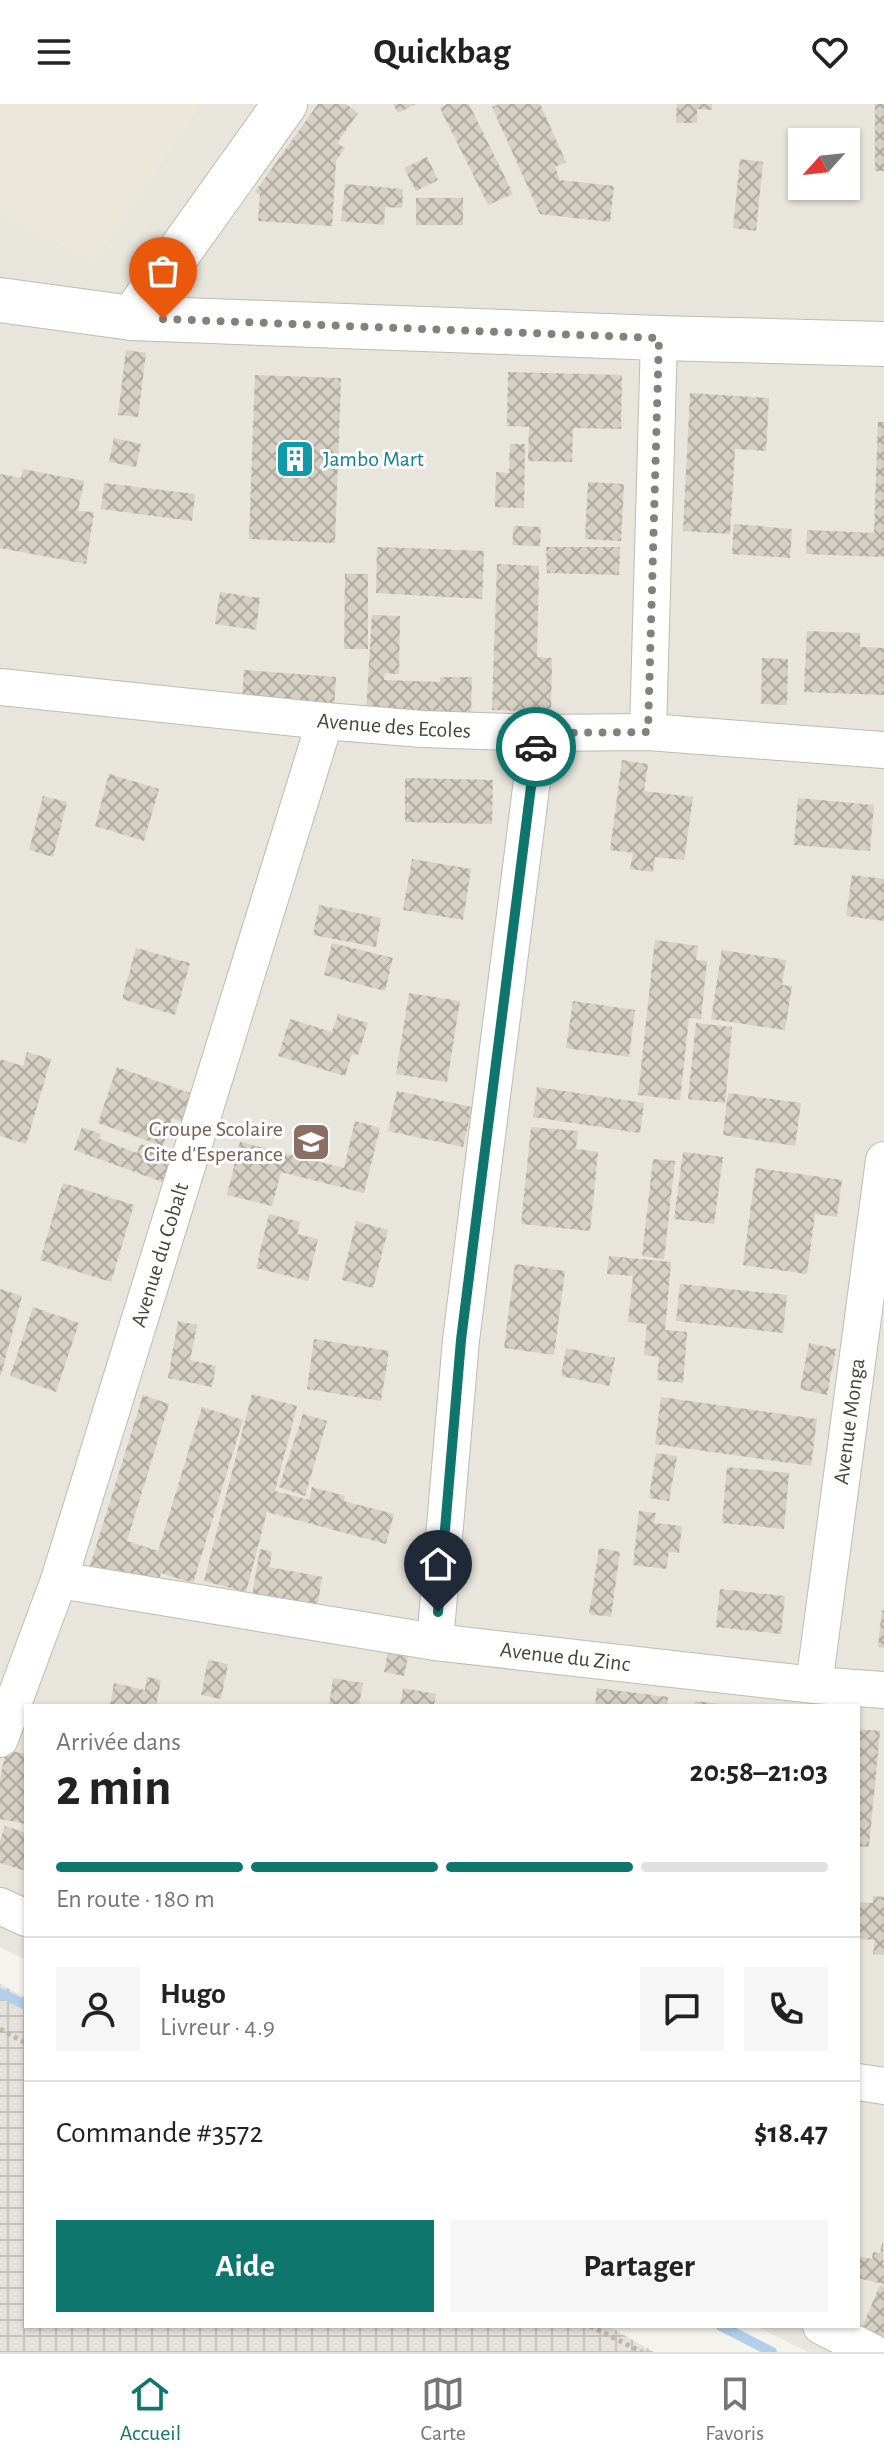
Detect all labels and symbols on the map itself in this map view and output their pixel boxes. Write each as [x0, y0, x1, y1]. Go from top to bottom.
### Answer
north arrow [788, 128, 860, 200]
pin [129, 237, 197, 319]
building icon: Jambo Mart [274, 438, 316, 480]
place label: Jambo Mart [323, 448, 424, 470]
courier [496, 707, 576, 787]
street label: Avenue des Ecoles [316, 709, 471, 742]
place label: Groupe Scolaire Cite d'Esperance [144, 1118, 283, 1165]
school or university icon: Groupe Scolaire Cite d'Esperance [290, 1121, 332, 1163]
street label: Avenue du Cobalt [127, 1180, 192, 1330]
street label: Avenue Monga [830, 1357, 868, 1486]
pin [404, 1530, 472, 1612]
street label: Avenue du Zinc [499, 1638, 632, 1675]

